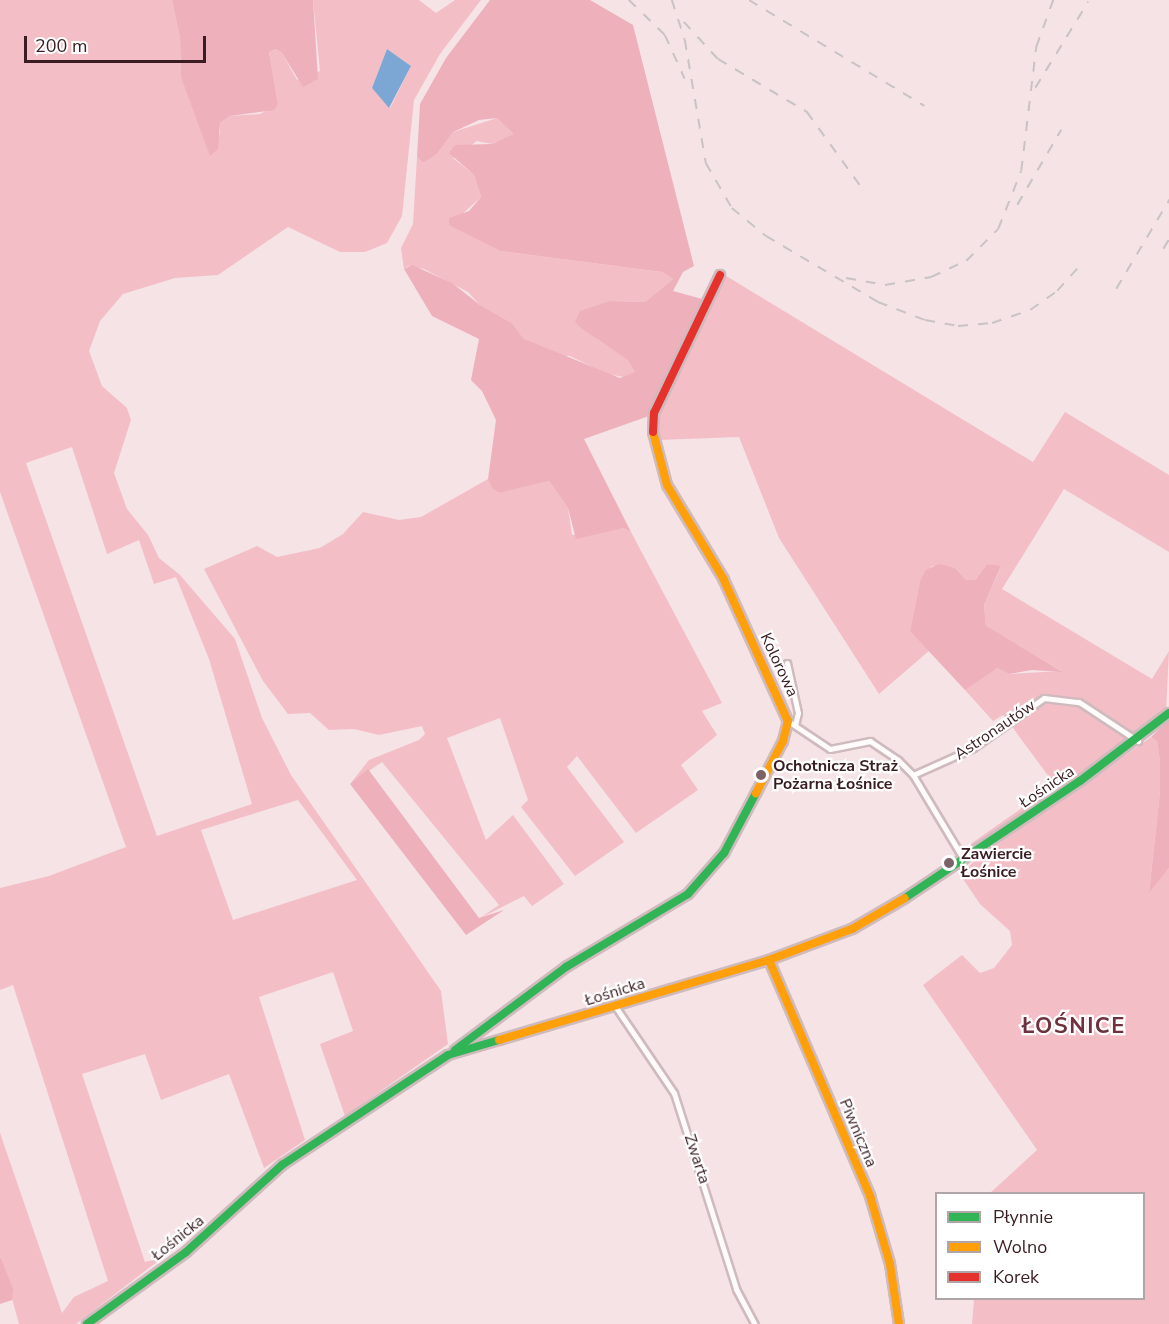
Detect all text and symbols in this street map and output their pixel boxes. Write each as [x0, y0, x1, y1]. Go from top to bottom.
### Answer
scale bar [27, 24, 208, 62]
text: 200 m [35, 34, 87, 58]
street label: Kolorowa [756, 630, 802, 700]
street label: Astronautów [951, 696, 1039, 764]
place label: Ochotnicza Straż Pożarna Łośnice [773, 756, 898, 794]
street label: Łośnicka [1016, 762, 1078, 812]
marker: Ochotnicza Straż Pożarna Łośnice [754, 768, 768, 782]
place label: Zawiercie Łośnice [961, 844, 1032, 882]
marker: Zawiercie Łośnice [942, 856, 956, 870]
street label: Łośnicka [583, 974, 647, 1010]
district label: ŁOŚNICE [1022, 1014, 1126, 1040]
street label: Piwniczna [835, 1096, 881, 1170]
street label: Zwarta [680, 1132, 714, 1186]
legend [935, 1192, 1145, 1300]
text: Płynnie [993, 1205, 1053, 1229]
street label: Łośnicka [148, 1211, 208, 1265]
text: Wolno [993, 1235, 1047, 1259]
text: Korek [993, 1265, 1039, 1289]

